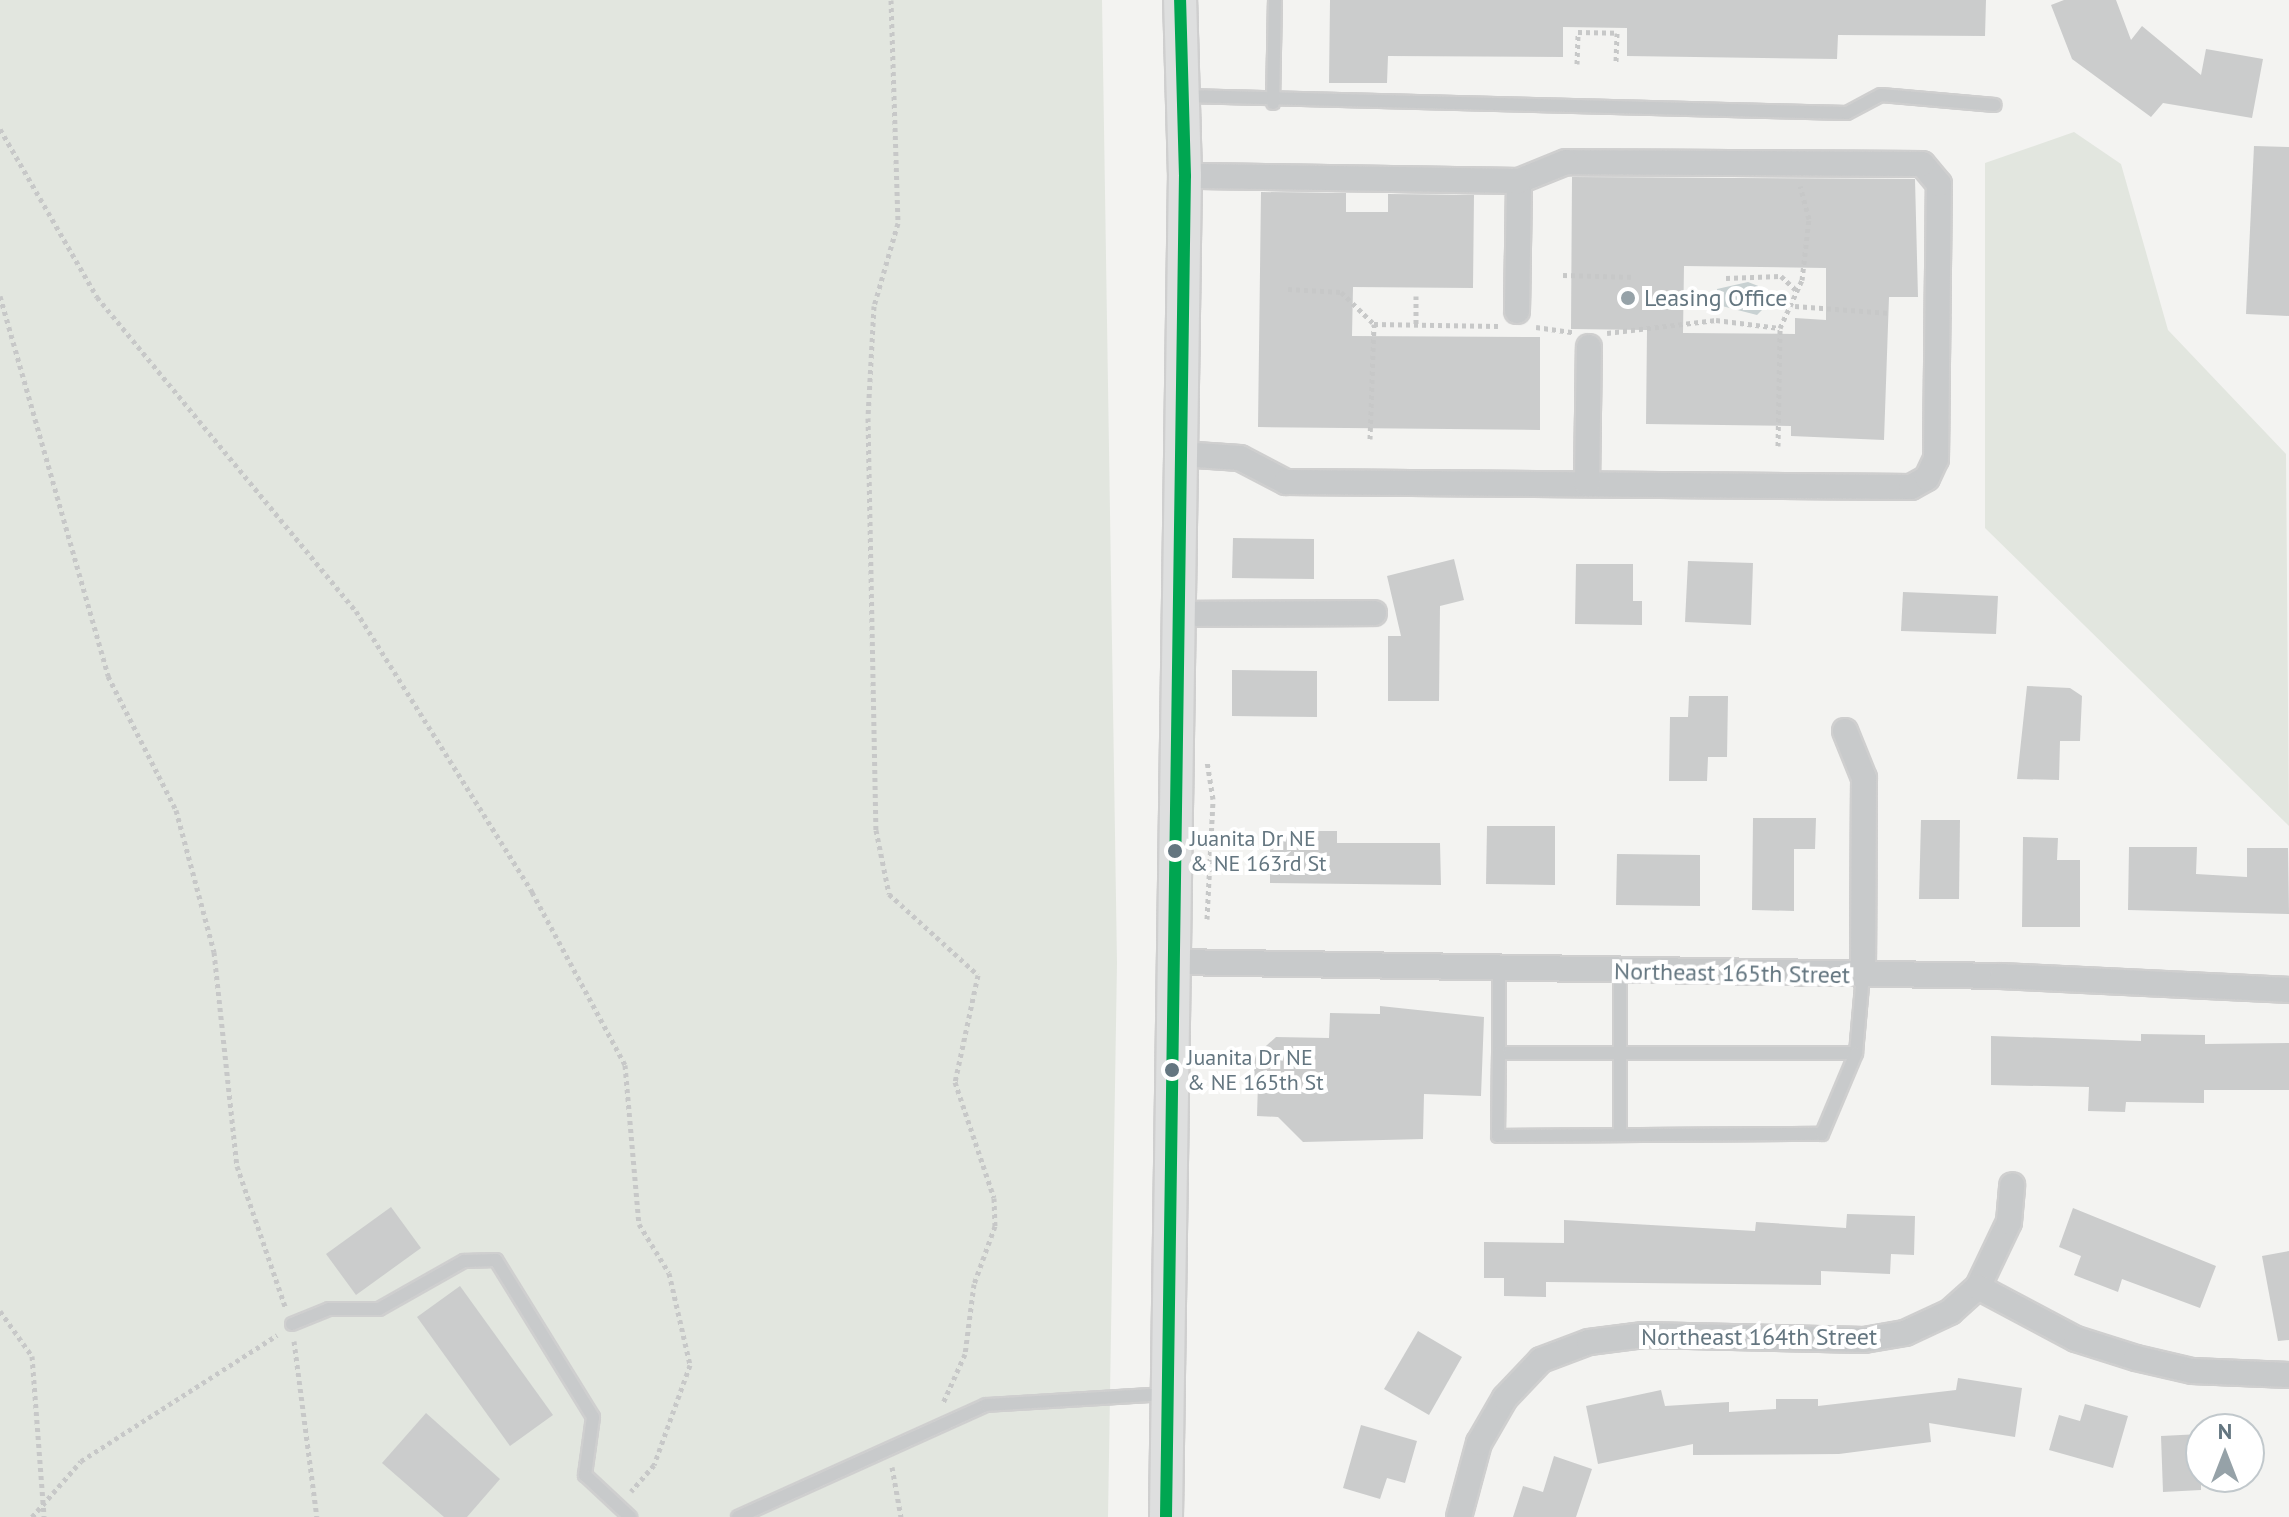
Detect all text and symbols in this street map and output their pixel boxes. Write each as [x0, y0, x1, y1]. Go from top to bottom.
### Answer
place label: Leasing Office [1644, 284, 1788, 312]
marker: Leasing Office [1619, 289, 1637, 307]
place label: Juanita Dr NE & NE 163rd St [1190, 825, 1327, 876]
marker: Juanita Dr NE & NE 163rd St [1167, 843, 1183, 859]
street label: Northeast 165th Street [1614, 957, 1850, 989]
place label: Juanita Dr NE & NE 165th St [1187, 1044, 1324, 1096]
marker: Juanita Dr NE & NE 165th St [1164, 1062, 1180, 1078]
street label: Northeast 164th Street [1641, 1323, 1877, 1351]
north arrow [2185, 1413, 2265, 1493]
text: N [2218, 1417, 2232, 1445]

